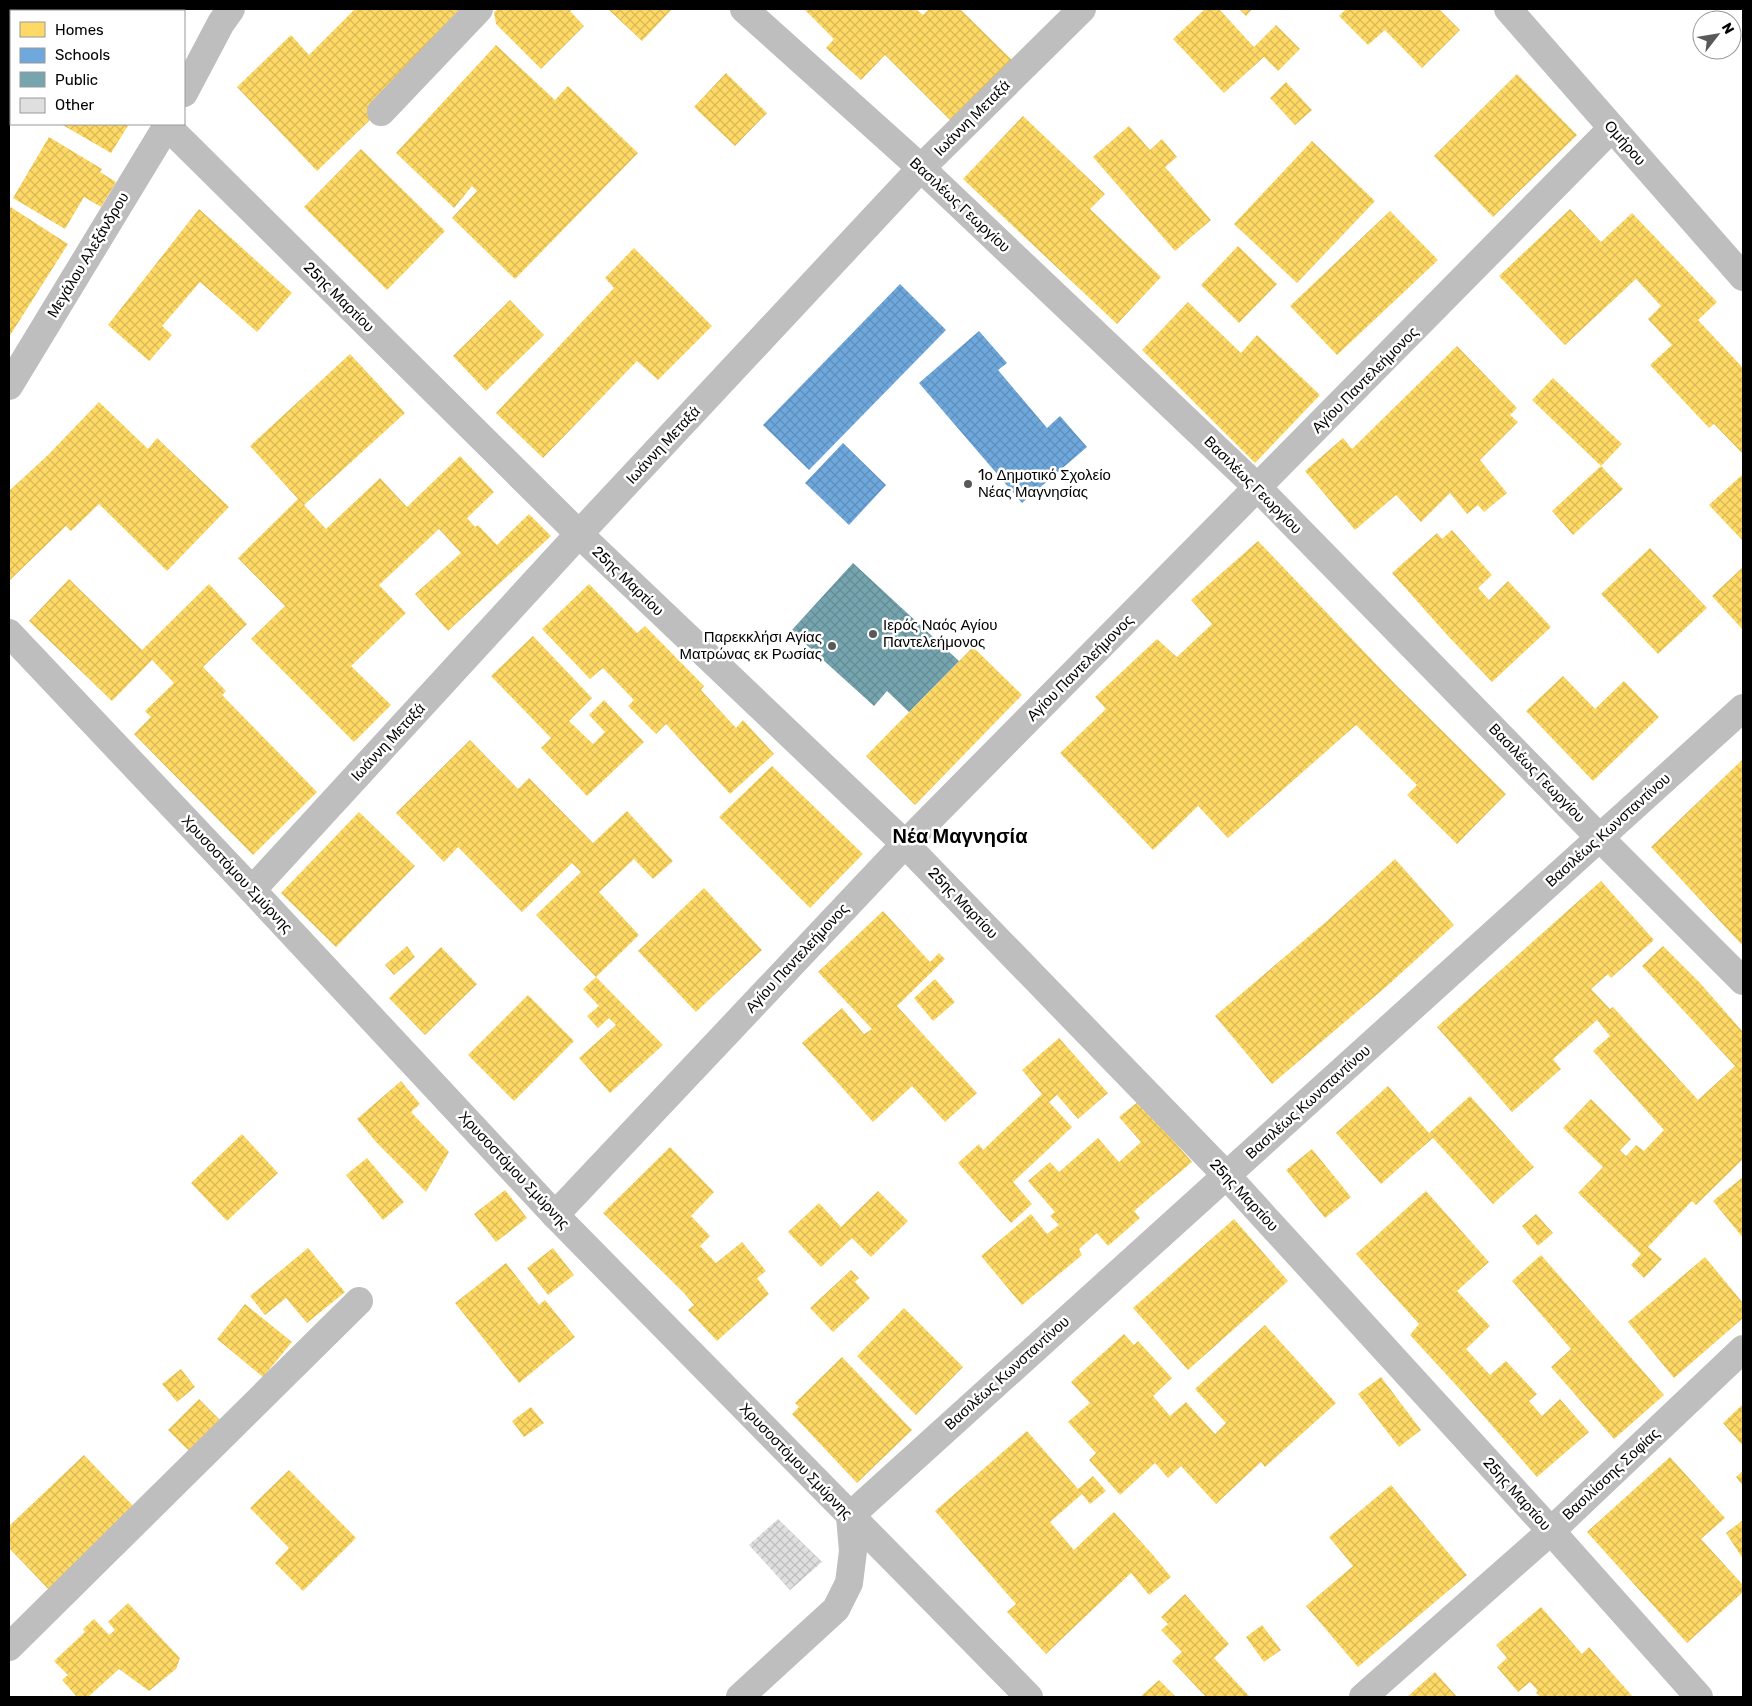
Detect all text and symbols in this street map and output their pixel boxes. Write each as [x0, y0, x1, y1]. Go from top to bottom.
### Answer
legend [10, 10, 185, 125]
north arrow [1692, 10, 1742, 60]
text: N [1718, 20, 1738, 37]
text: Homes [55, 21, 104, 39]
text: Schools [55, 46, 111, 64]
text: Public [55, 71, 98, 89]
street label: Ιωάννη Μεταξά [930, 76, 1014, 160]
text: Other [55, 96, 95, 114]
street label: Ομήρου [1601, 117, 1649, 169]
street label: Βασιλέως Γεωργίου [906, 154, 1014, 256]
street label: Μεγάλου Αλεξάνδρου [43, 189, 133, 321]
street label: 25ης Μαρτίου [300, 258, 378, 336]
street label: Αγίου Παντελεήμονος [1308, 323, 1422, 437]
street label: Ιωάννη Μεταξά [622, 402, 704, 488]
street label: Βασιλέως Γεωργίου [1200, 432, 1306, 538]
place label: 1ο Δημοτικό Σχολείο Νέας Μαγνησίας [978, 466, 1111, 501]
marker: 1ο Δημοτικό Σχολείο Νέας Μαγνησίας [962, 478, 974, 490]
street label: 25ης Μαρτίου [589, 542, 667, 620]
street label: Αγίου Παντελεήμονος [1023, 611, 1137, 725]
place label: Ιερός Ναός Αγίου Παντελεήμονος [883, 616, 998, 651]
place label: Παρεκκλήσι Αγίας Ματρώνας εκ Ρωσίας [680, 628, 822, 663]
marker: Ιερός Ναός Αγίου Παντελεήμονος [867, 628, 879, 640]
marker: Παρεκκλήσι Αγίας Ματρώνας εκ Ρωσίας [826, 640, 838, 652]
street label: Ιωάννη Μεταξά [347, 699, 429, 785]
street label: Βασιλέως Γεωργίου [1485, 720, 1589, 826]
street label: Βασιλέως Κωνσταντίνου [1542, 769, 1674, 891]
street label: Χρυσοστόμου Σμύρνης [178, 811, 296, 937]
district label: Νέα Μαγνησία [893, 824, 1028, 848]
street label: 25ης Μαρτίου [924, 864, 1002, 942]
street label: Αγίου Παντελεήμονος [742, 900, 852, 1016]
street label: Βασιλέως Κωνσταντίνου [1242, 1041, 1374, 1163]
street label: Χρυσοστόμου Σμύρνης [455, 1107, 573, 1233]
street label: 25ης Μαρτίου [1206, 1155, 1282, 1235]
street label: Βασιλέως Κωνσταντίνου [941, 1312, 1073, 1434]
street label: Χρυσοστόμου Σμύρνης [736, 1399, 856, 1523]
street label: Βασιλίσσης Σοφίας [1559, 1424, 1663, 1524]
street label: 25ης Μαρτίου [1479, 1454, 1555, 1534]

